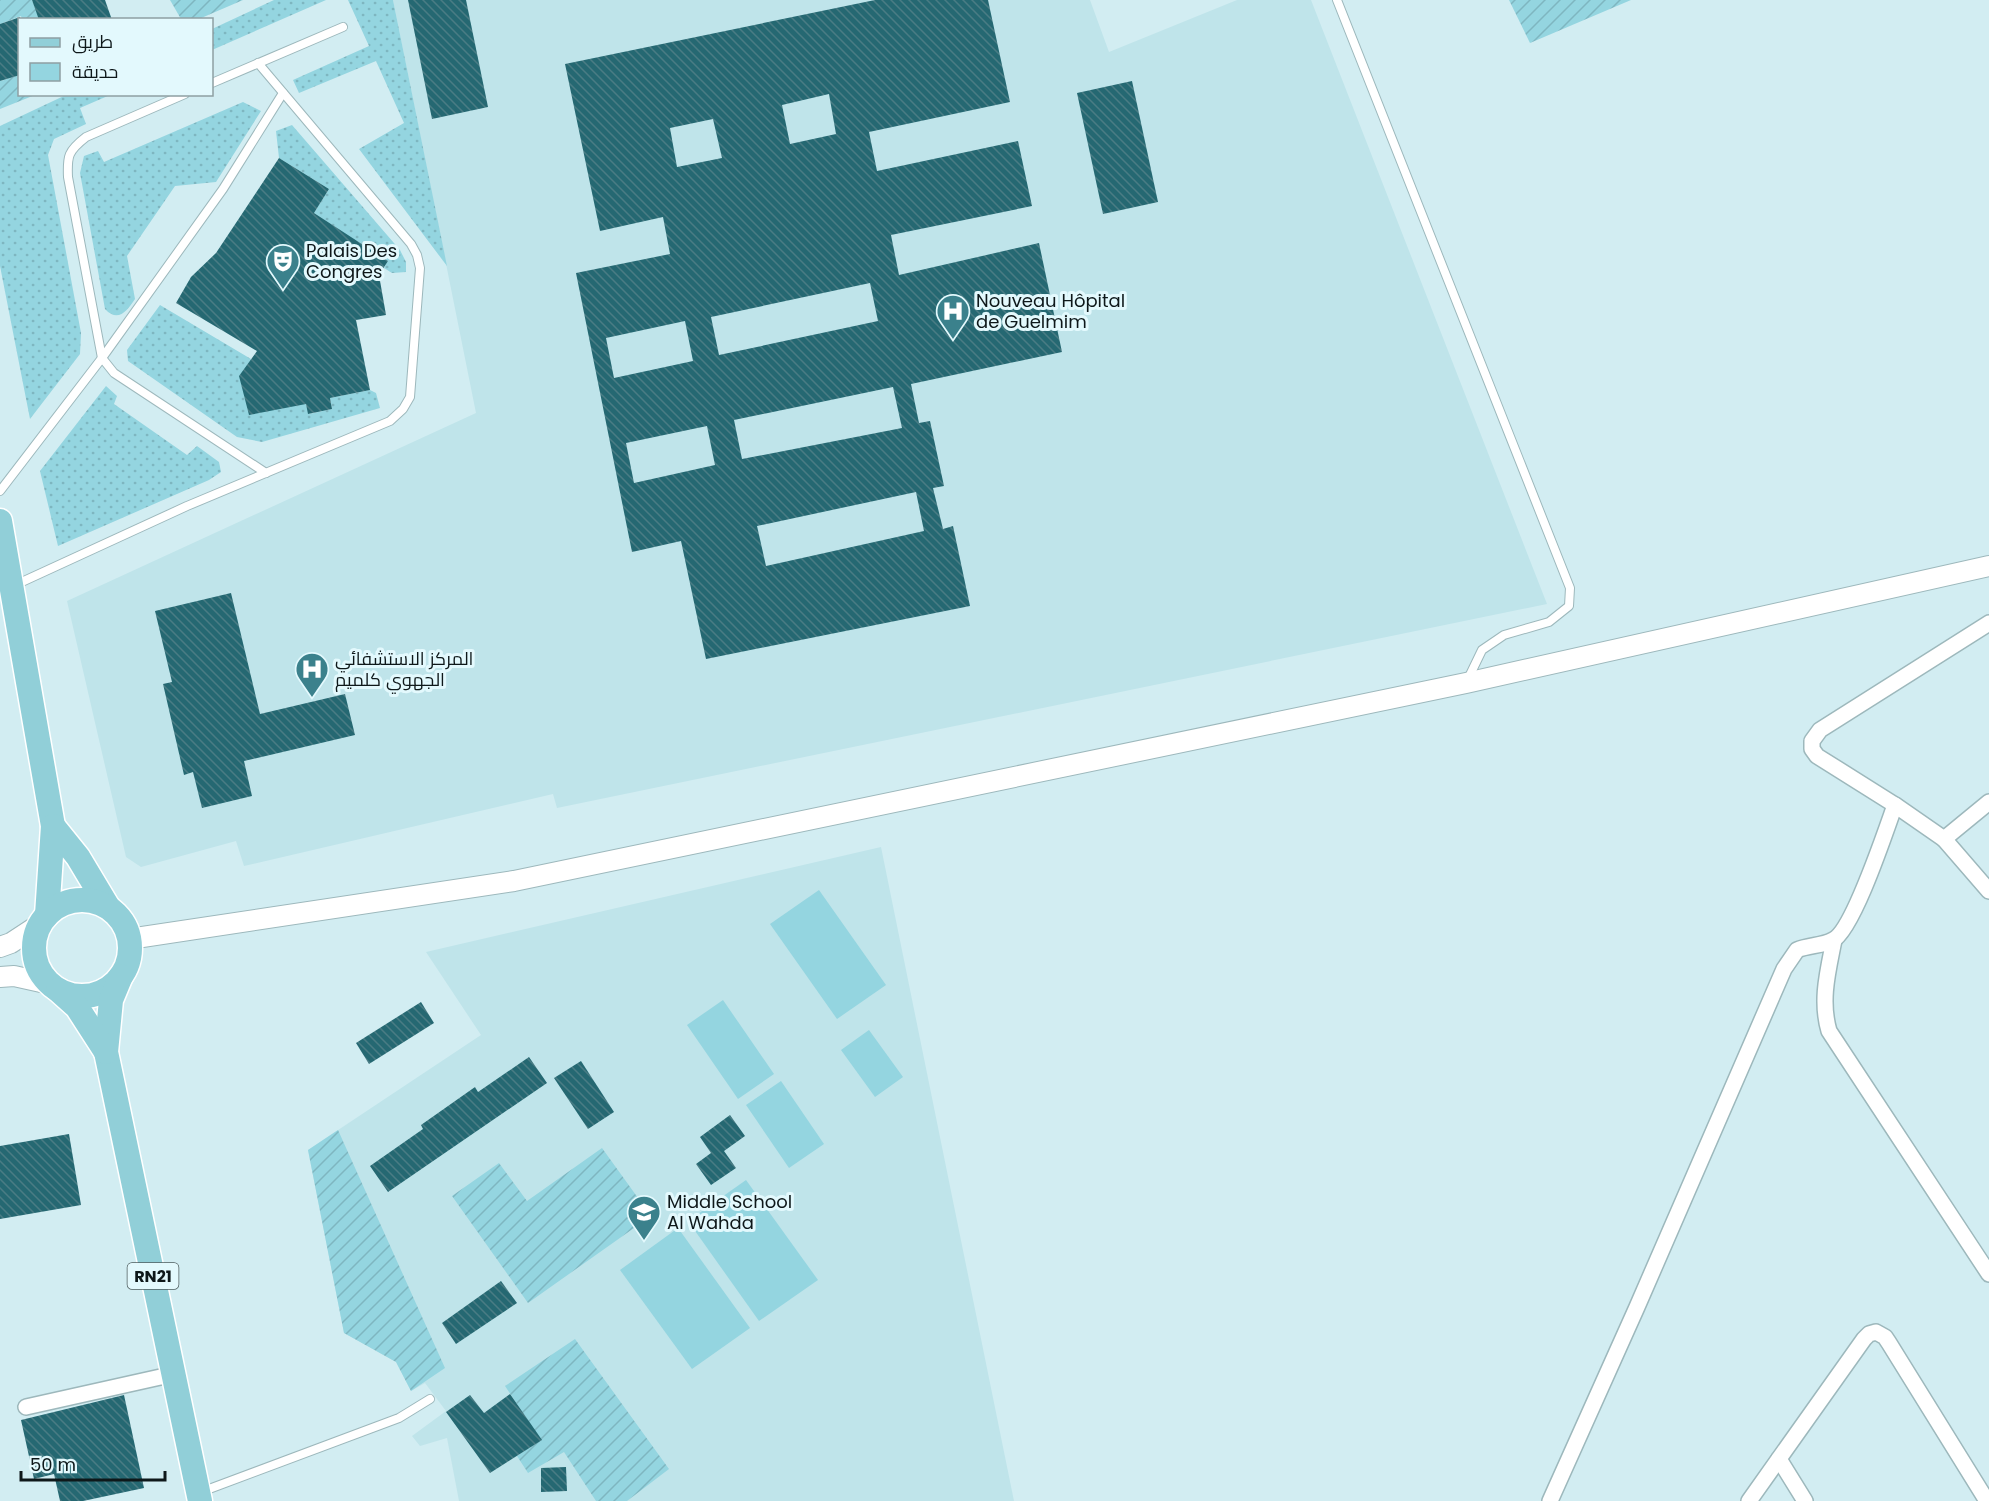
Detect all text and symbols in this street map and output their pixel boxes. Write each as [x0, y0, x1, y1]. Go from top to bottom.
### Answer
legend [18, 18, 213, 96]
text: طريق [72, 29, 113, 54]
text: حديقة [72, 59, 118, 84]
place label: Palais Des Congres [306, 238, 397, 284]
theatre icon: Palais Des Congres [265, 243, 301, 290]
place label: Nouveau Hôpital de Guelmim [976, 288, 1125, 334]
hospital icon: Nouveau Hôpital de Guelmim [935, 293, 971, 340]
place label: المركز الاستشفائي الجهوي كلميم [335, 646, 473, 694]
hospital icon: المركز الاستشفائي الجهوي كلميم [294, 651, 330, 698]
place label: Middle School Al Wahda [667, 1189, 792, 1235]
school or university icon: Middle School Al Wahda [626, 1194, 662, 1241]
road number: RN21 [128, 1263, 178, 1289]
scale bar [21, 1444, 165, 1482]
text: 50 m [30, 1452, 76, 1477]

